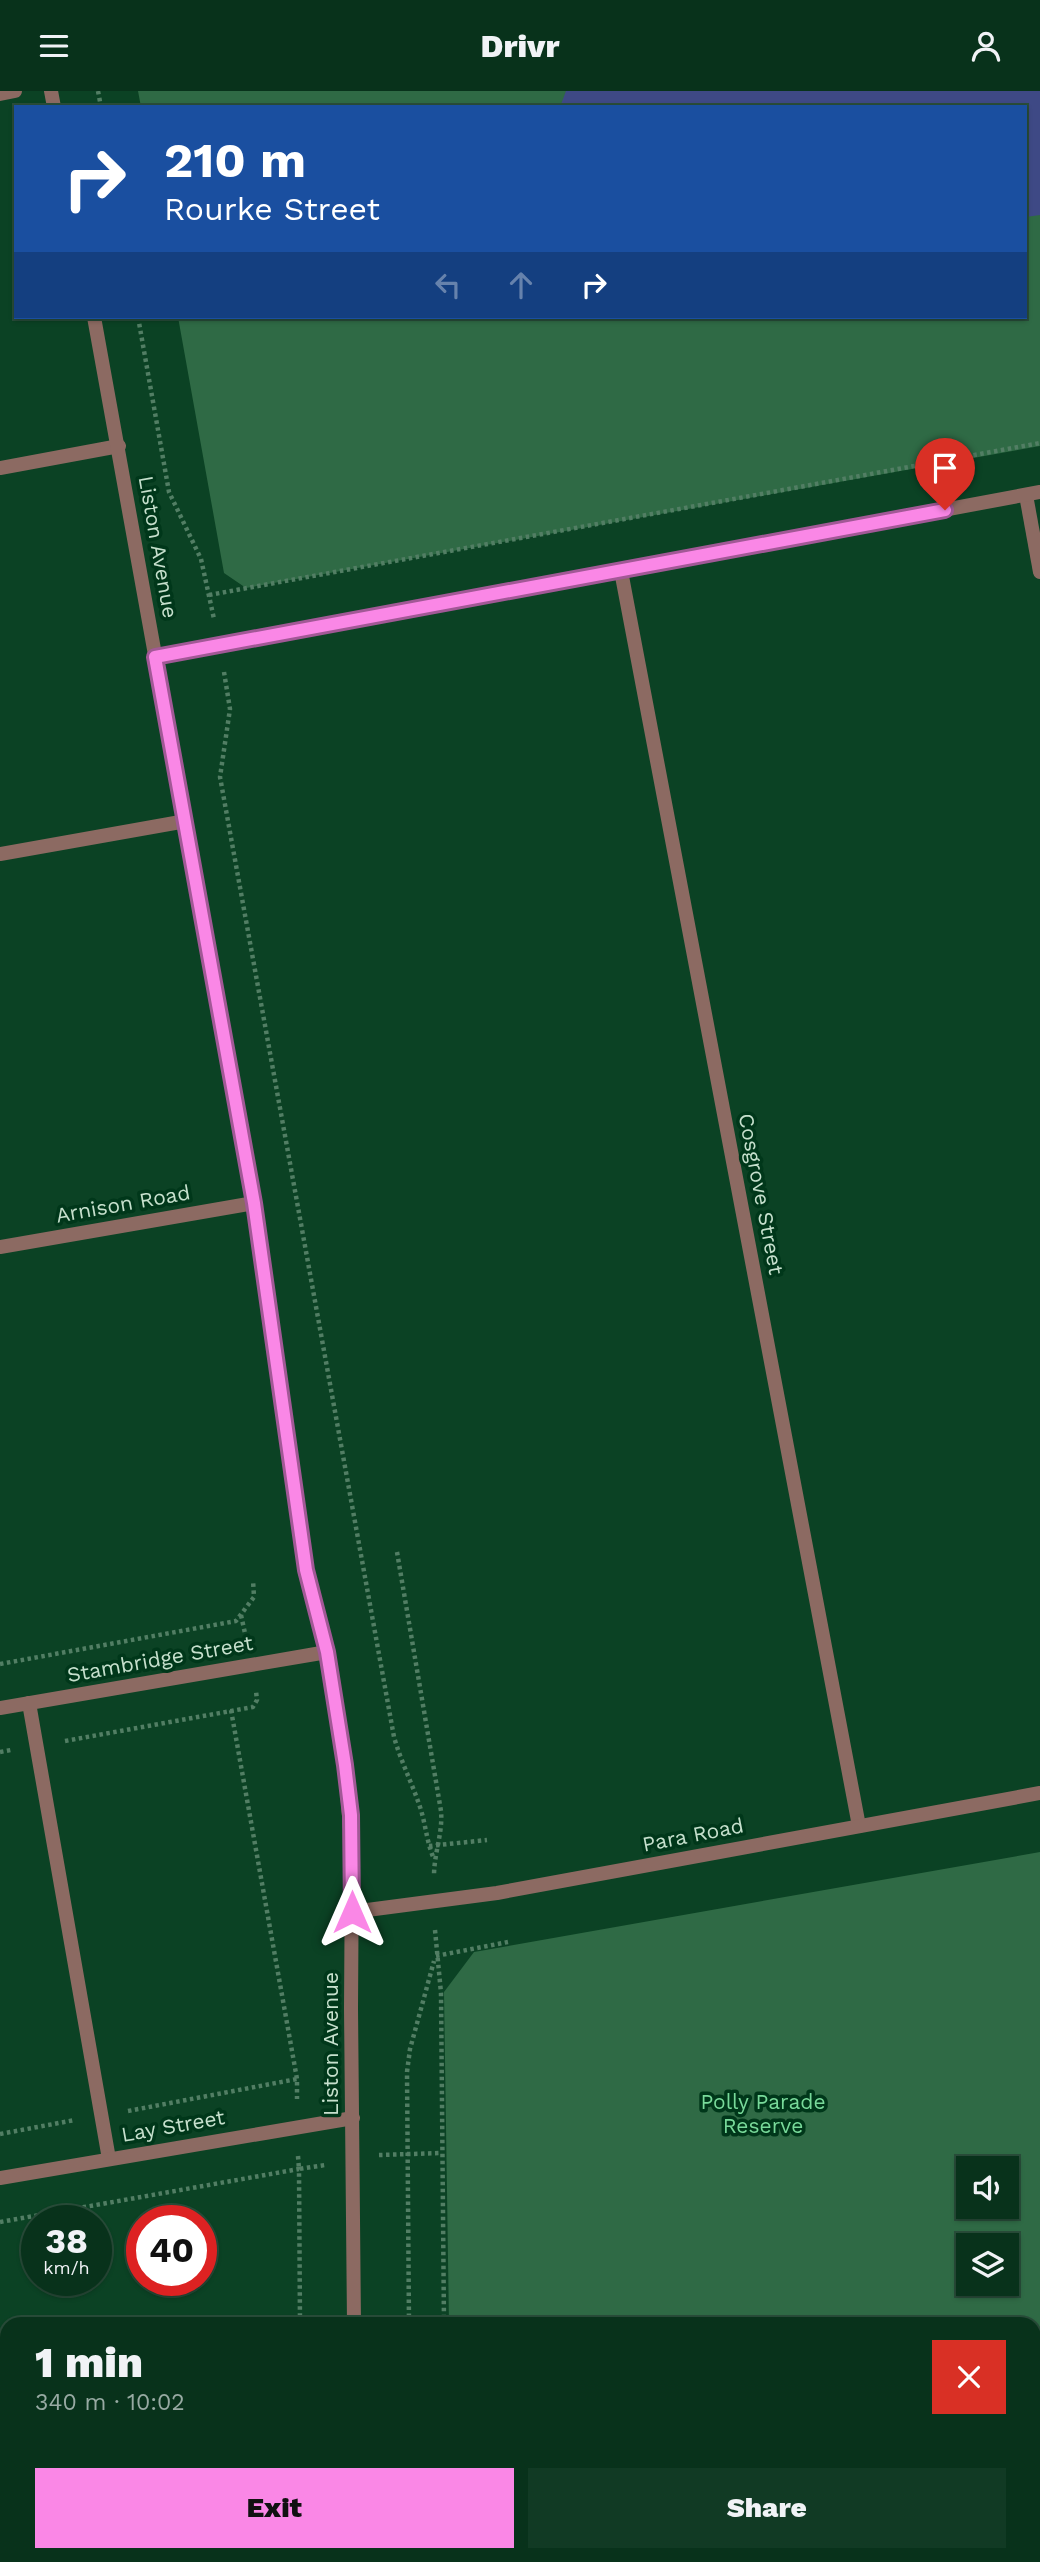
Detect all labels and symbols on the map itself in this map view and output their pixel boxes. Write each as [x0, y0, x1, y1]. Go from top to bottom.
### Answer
pin [915, 438, 975, 510]
street label: Liston Avenue [134, 474, 183, 620]
street label: Cosgrove Street [734, 1111, 789, 1277]
street label: Arnison Road [54, 1179, 192, 1228]
street label: Stambridge Street [65, 1630, 255, 1687]
street label: Para Road [640, 1812, 746, 1857]
position arrow [315, 1875, 389, 1949]
street label: Liston Avenue [318, 1972, 343, 2116]
park label: Polly Parade Reserve [700, 2089, 826, 2138]
street label: Lay Street [119, 2104, 227, 2147]
speed limit sign: 40 [126, 2205, 217, 2296]

